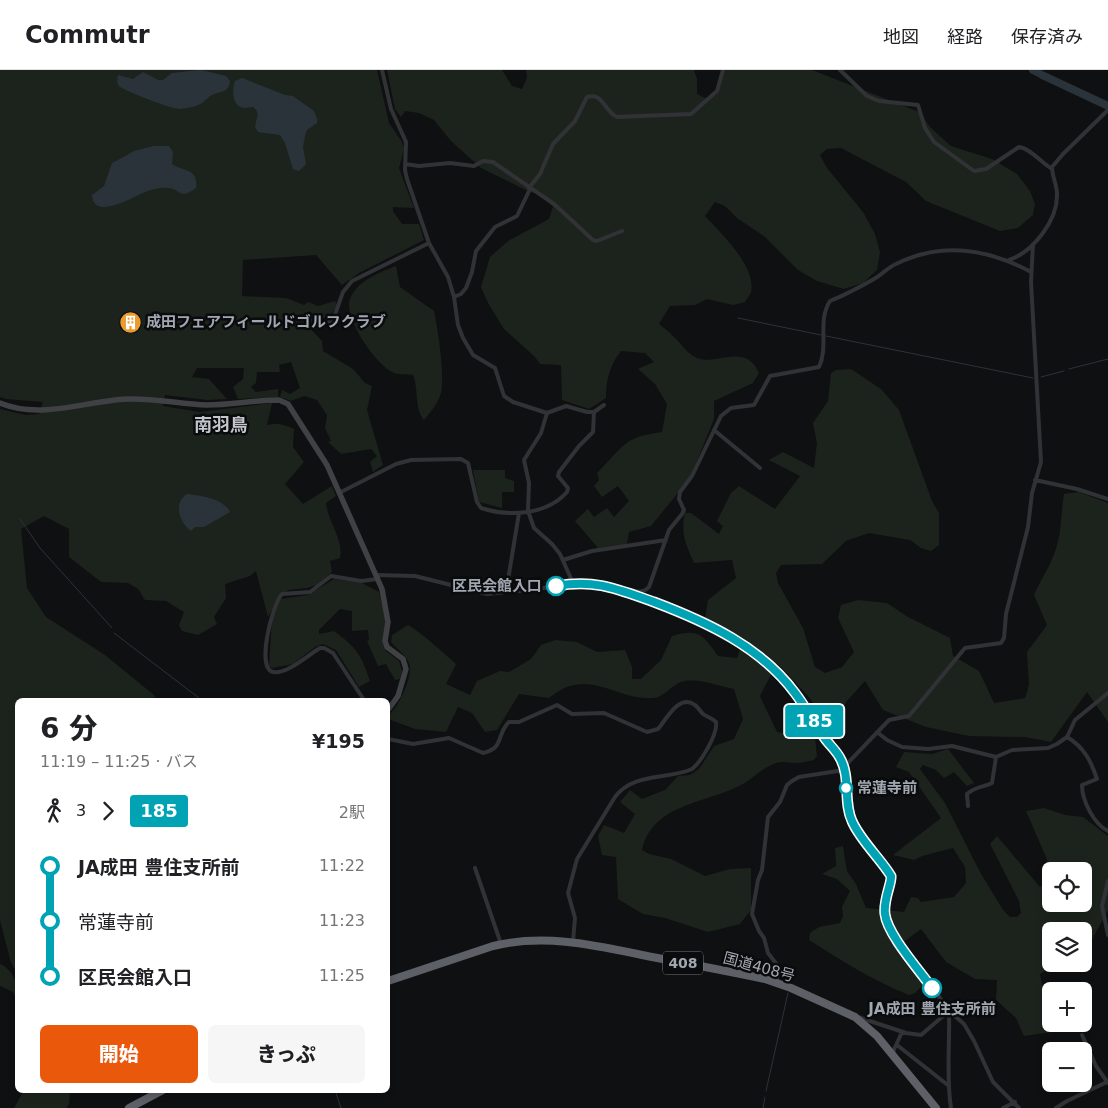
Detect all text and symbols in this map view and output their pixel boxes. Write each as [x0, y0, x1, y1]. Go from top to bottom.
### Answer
text: Commutr [25, 21, 150, 49]
text: 地図 [883, 26, 919, 47]
text: 経路 [947, 26, 983, 47]
text: 保存済み [1011, 26, 1083, 47]
building icon: 成田フェアフィールドゴルフクラブ [118, 310, 142, 334]
place label: 成田フェアフィールドゴルフクラブ [146, 313, 386, 331]
district label: 南羽鳥 [194, 414, 248, 435]
marker: 区民会館入口 [546, 576, 566, 596]
place label: 区民会館入口 [452, 577, 542, 595]
line badge: 185 [785, 705, 843, 737]
text: 185 [795, 710, 833, 731]
text: 6 分 [40, 712, 97, 745]
text: ¥195 [312, 730, 365, 752]
text: 11:19 – 11:25 · バス [40, 752, 198, 771]
place label: 常蓮寺前 [857, 779, 917, 797]
marker: 常蓮寺前 [839, 781, 853, 795]
icon: walk [40, 797, 68, 825]
icon: forward [94, 797, 122, 825]
text: 185 [140, 800, 178, 821]
text: 3 [76, 801, 86, 820]
text: 2駅 [339, 803, 365, 822]
text: JA成田 豊住支所前 [78, 856, 239, 878]
text: 11:22 [319, 856, 365, 875]
map controls [1042, 862, 1092, 1092]
button: locate [1042, 862, 1092, 912]
text: 常蓮寺前 [78, 911, 154, 933]
text: 11:23 [319, 911, 365, 930]
button: layers [1042, 922, 1092, 972]
street label: 国道408号 [721, 949, 797, 985]
road number: 408 [663, 951, 703, 974]
text: 区民会館入口 [78, 966, 192, 988]
text: 11:25 [319, 966, 365, 985]
marker: JA成田 豊住支所前 [922, 978, 942, 998]
button: + [1042, 982, 1092, 1032]
place label: JA成田 豊住支所前 [867, 1000, 996, 1018]
button: 開始 [40, 1025, 198, 1083]
button: きっぷ [208, 1025, 365, 1083]
button: − [1042, 1042, 1092, 1092]

